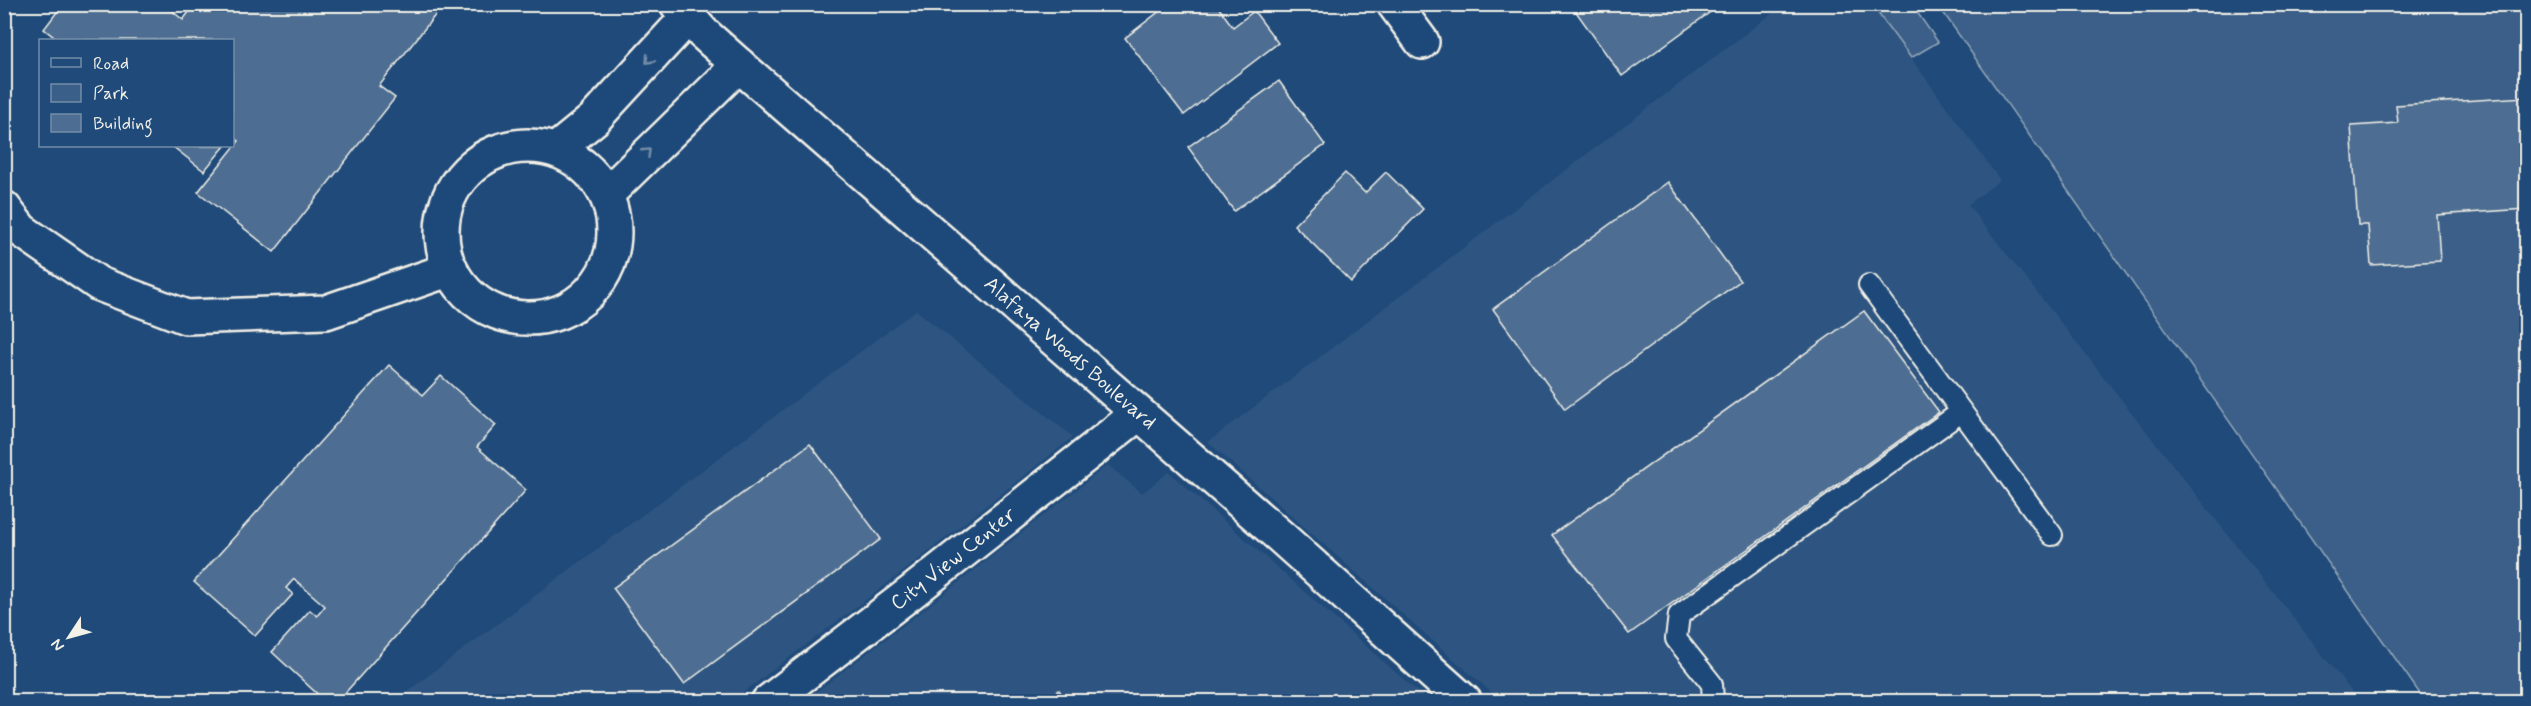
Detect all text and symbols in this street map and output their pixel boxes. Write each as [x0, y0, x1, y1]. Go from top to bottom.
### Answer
legend [39, 39, 234, 147]
text: Road [93, 52, 129, 76]
one-way arrow [645, 53, 656, 64]
text: Park [93, 82, 129, 106]
text: Building [93, 112, 153, 138]
one-way arrow [640, 149, 651, 160]
street label: Alafaya Woods Boulevard [978, 270, 1162, 436]
street label: City View Center [885, 501, 1022, 617]
north arrow [39, 607, 99, 667]
text: N [46, 634, 70, 655]

